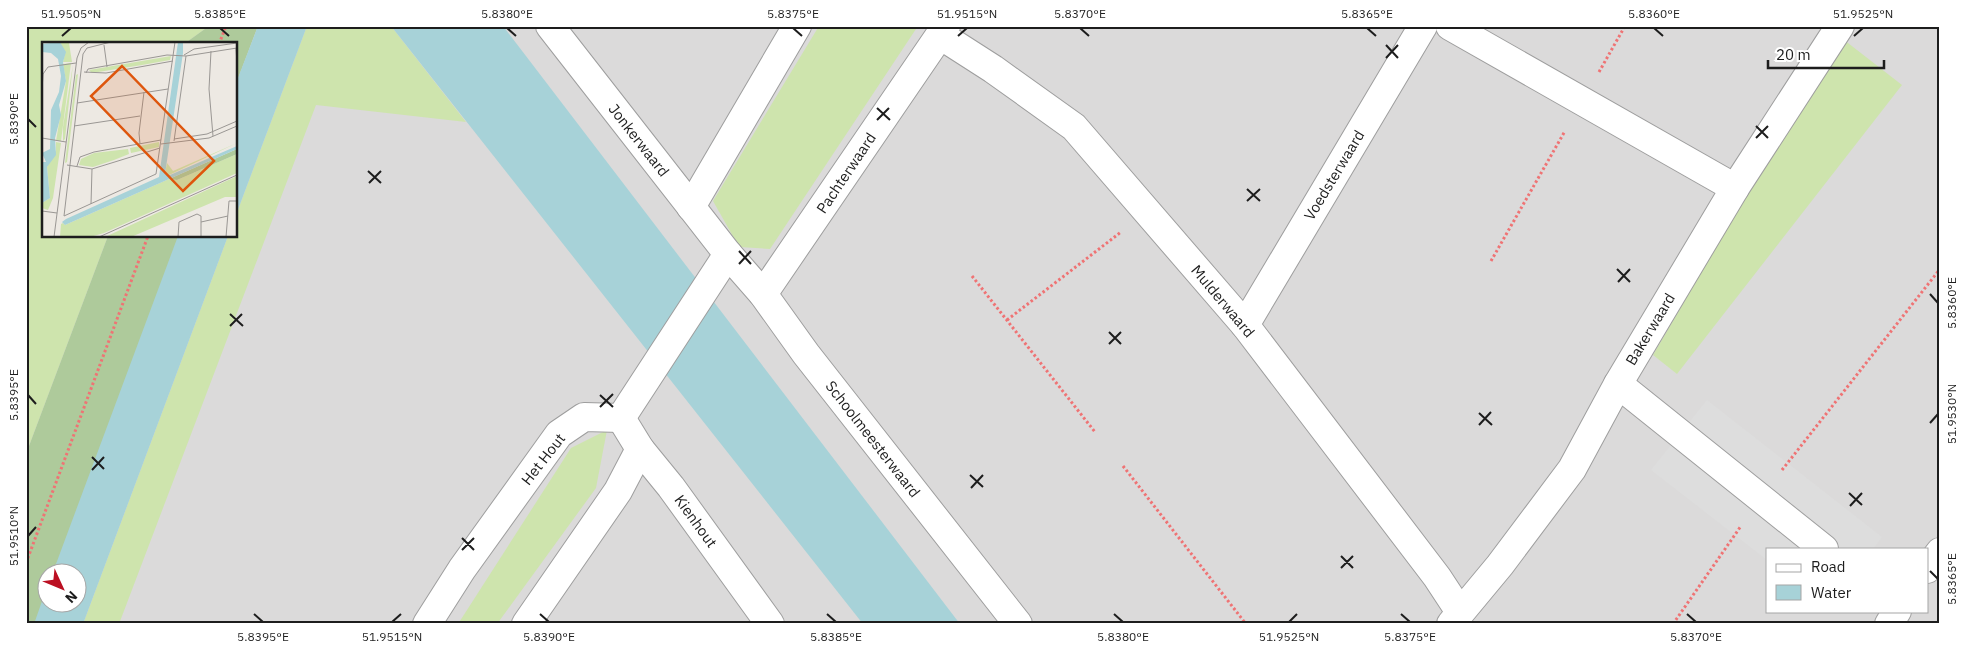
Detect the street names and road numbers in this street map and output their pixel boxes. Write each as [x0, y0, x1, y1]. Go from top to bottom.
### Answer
street label: Jonkerwaard [605, 100, 673, 180]
street label: Voedsterwaard [1300, 126, 1368, 224]
street label: Pachterwaard [812, 129, 880, 217]
street label: Mulderwaard [1187, 261, 1259, 341]
street label: Bakerwaard [1621, 289, 1679, 369]
street label: Schoolmeesterwaard [822, 377, 924, 501]
street label: Het Hout [517, 429, 569, 489]
street label: Kienhout [670, 491, 722, 551]

